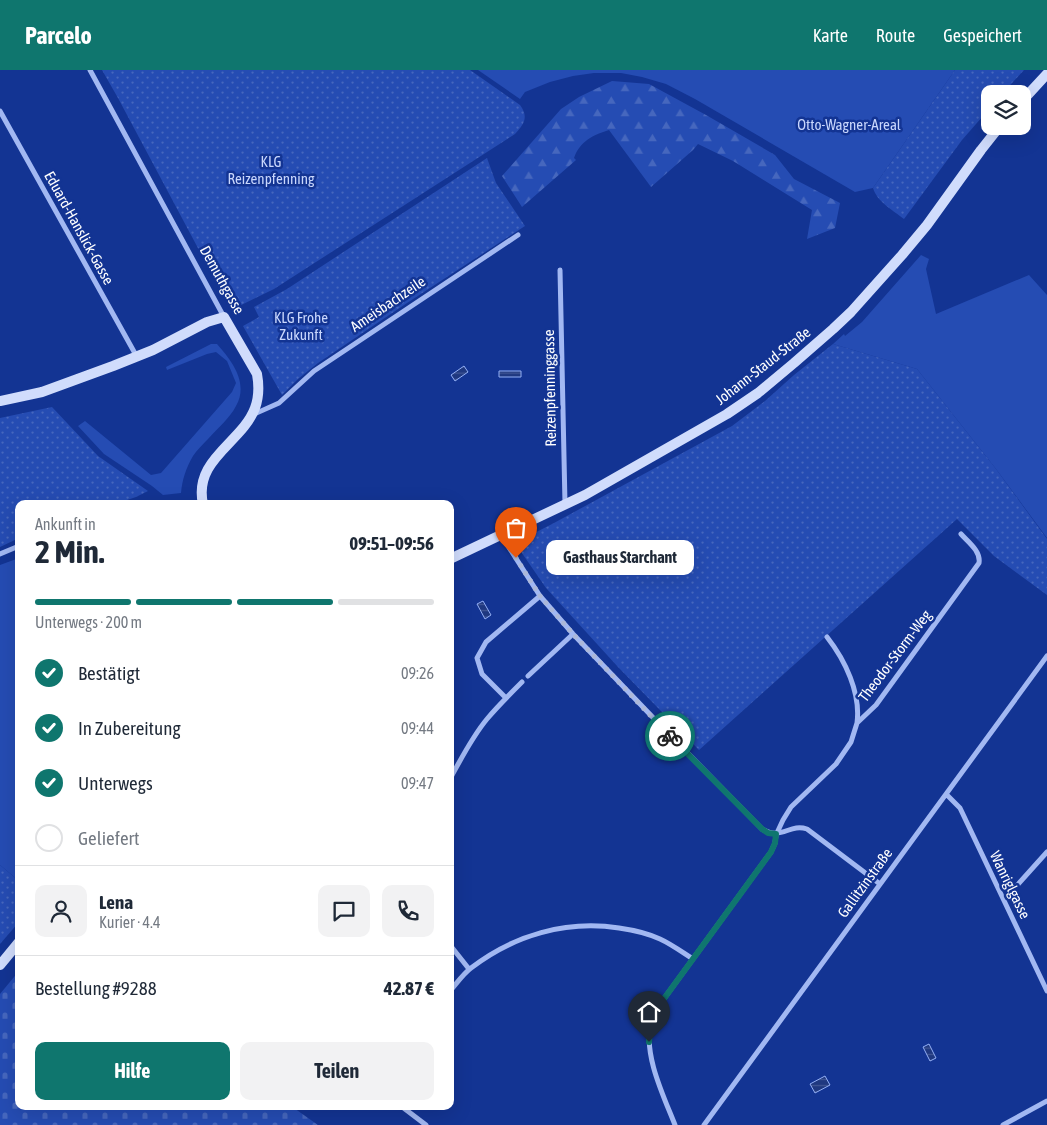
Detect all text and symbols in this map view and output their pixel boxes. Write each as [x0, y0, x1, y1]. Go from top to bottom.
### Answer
text: Parcelo [25, 22, 92, 49]
text: Karte [813, 25, 848, 46]
text: Route [876, 25, 915, 46]
text: Gespeichert [943, 25, 1022, 46]
map controls [981, 85, 1031, 135]
button: layers [981, 85, 1031, 135]
park label: Otto-Wagner-Areal [797, 116, 901, 133]
park label: KLG Reizenpfenning [228, 153, 315, 187]
street label: Eduard-Hanslick-Gasse [41, 168, 118, 288]
street label: Demuthgasse [197, 243, 248, 317]
street label: Ameisbachzeile [347, 272, 429, 335]
park label: KLG Frohe Zukunft [274, 309, 328, 343]
street label: Johann-Staud-Straße [712, 323, 814, 408]
street label: Reizenpfenninggasse [540, 329, 559, 447]
pin [495, 507, 537, 558]
icon: bag [502, 514, 530, 542]
text: Ankunft in [35, 515, 96, 533]
text: 09:51–09:56 [349, 532, 434, 554]
text: 2 Min. [35, 533, 104, 570]
callout: Gasthaus Starchant [546, 540, 694, 576]
text: Gasthaus Starchant [563, 548, 677, 566]
street label: Theodor-Storm-Weg [855, 606, 935, 705]
text: Unterwegs · 200 m [35, 613, 142, 631]
icon: check [35, 659, 63, 687]
text: Bestätigt [78, 662, 140, 684]
text: 09:26 [401, 664, 434, 682]
courier [645, 711, 695, 761]
icon: check [35, 714, 63, 742]
text: In Zubereitung [78, 717, 181, 739]
text: 09:44 [401, 719, 434, 737]
icon: bike [656, 722, 684, 750]
icon: check [35, 769, 63, 797]
text: Unterwegs [78, 772, 153, 794]
text: 09:47 [401, 774, 434, 792]
text: Geliefert [78, 827, 139, 849]
street label: Gallitzinstraße [834, 845, 895, 921]
street label: Wanriglgasse [987, 848, 1034, 922]
button: person [35, 885, 87, 937]
button: chat [318, 885, 370, 937]
button: phone [382, 885, 434, 937]
text: Lena [99, 891, 133, 913]
text: Kurier · 4.4 [99, 913, 161, 931]
text: Bestellung #9288 [35, 977, 157, 999]
text: 42.87 € [384, 977, 434, 999]
pin [628, 991, 670, 1042]
icon: home [635, 998, 663, 1026]
button: Hilfe [35, 1042, 230, 1100]
button: Teilen [240, 1042, 434, 1100]

